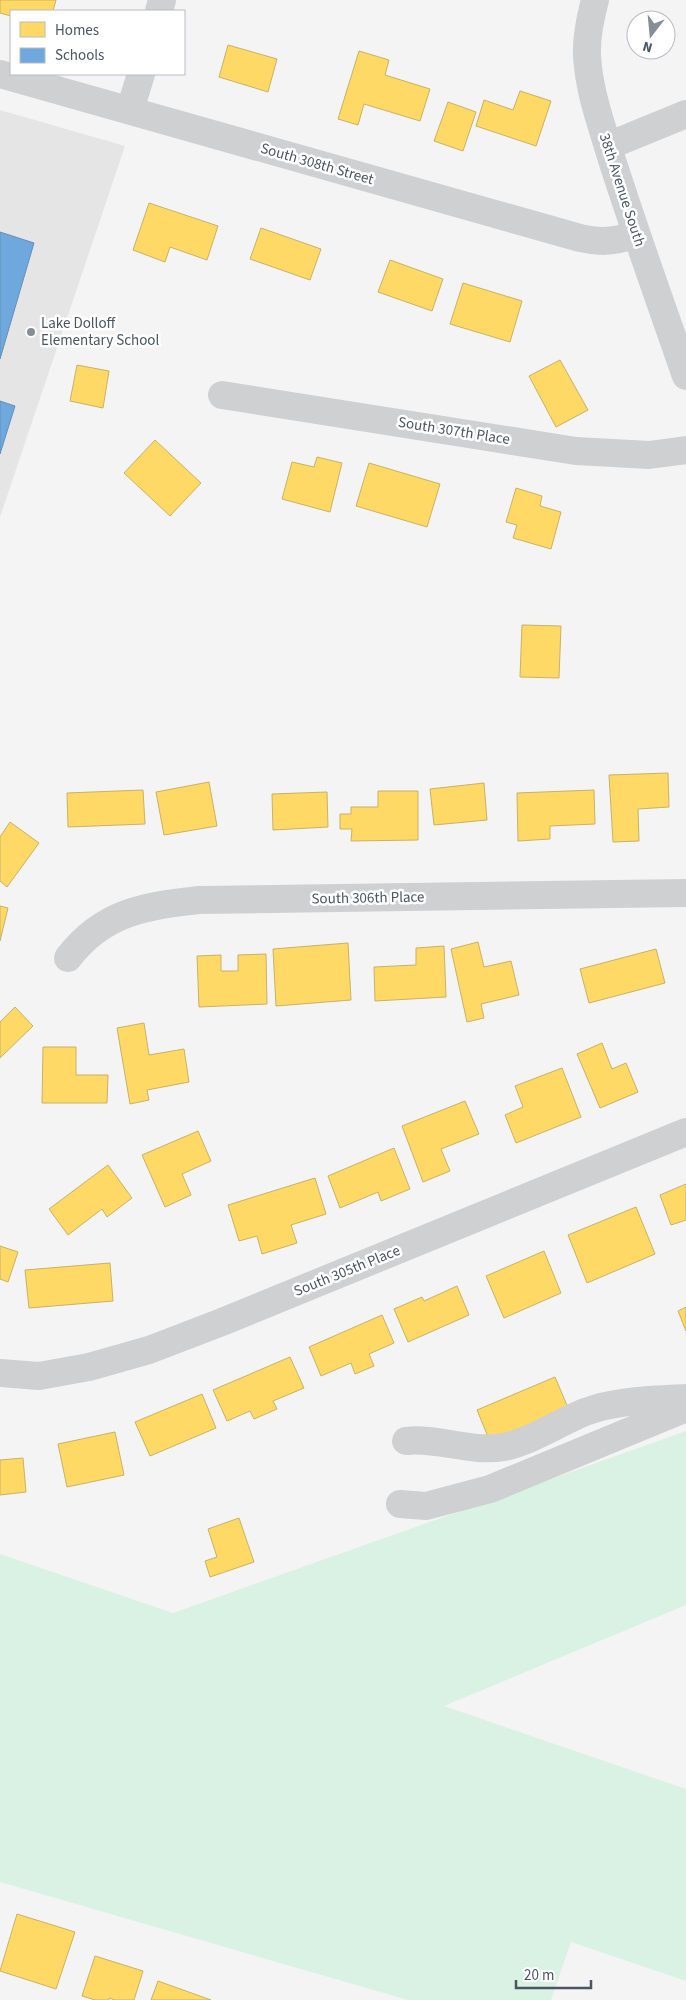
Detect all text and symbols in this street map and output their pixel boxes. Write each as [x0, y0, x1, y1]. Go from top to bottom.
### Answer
legend [10, 10, 185, 75]
north arrow [626, 10, 676, 60]
text: Homes [55, 20, 99, 41]
text: N [640, 36, 655, 57]
text: Schools [55, 45, 104, 66]
street label: 38th Avenue South [594, 131, 650, 249]
street label: South 308th Street [258, 138, 376, 190]
place label: Lake Dolloff Elementary School [41, 313, 159, 351]
marker: Lake Dolloff Elementary School [25, 326, 37, 338]
street label: South 307th Place [397, 412, 511, 450]
street label: South 306th Place [311, 887, 425, 909]
street label: South 305th Place [291, 1240, 403, 1302]
scale bar [516, 1958, 591, 1990]
text: 20 m [524, 1965, 554, 1986]

